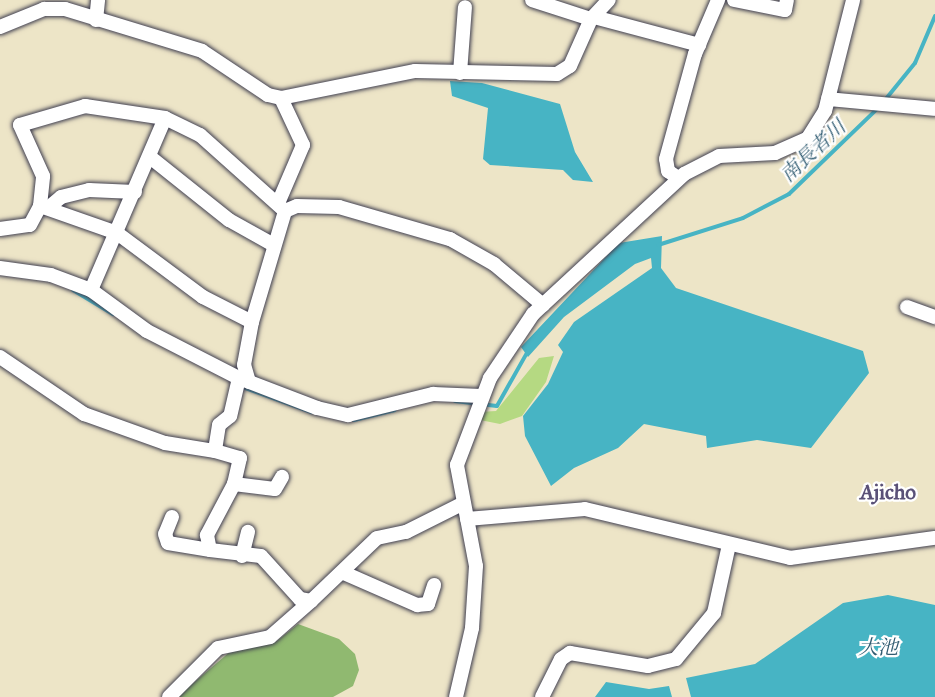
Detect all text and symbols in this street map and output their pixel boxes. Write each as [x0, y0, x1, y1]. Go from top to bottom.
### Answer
water label: 南長者川 [776, 115, 850, 187]
district label: Ajicho [860, 479, 916, 505]
water label: 大池 [858, 635, 898, 659]

